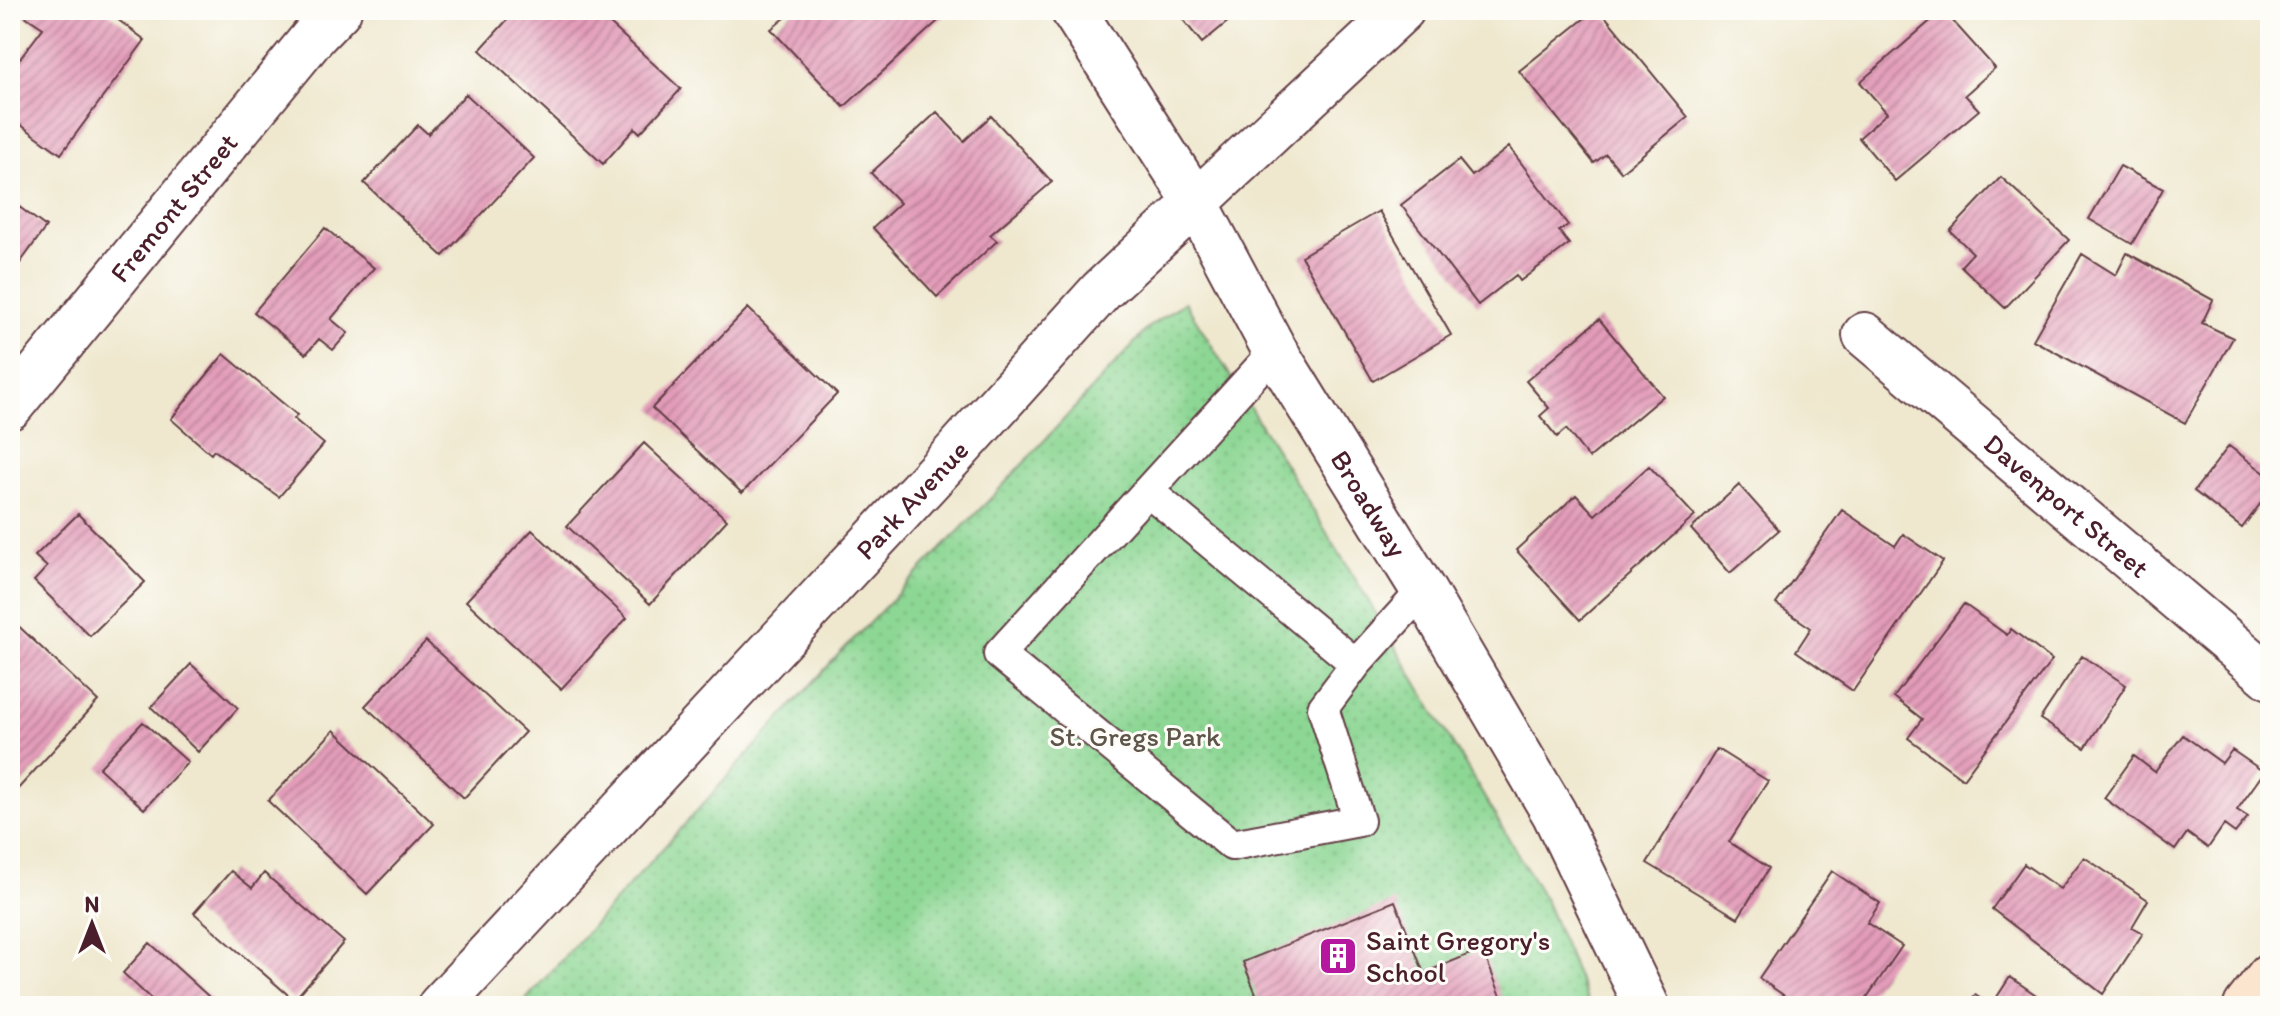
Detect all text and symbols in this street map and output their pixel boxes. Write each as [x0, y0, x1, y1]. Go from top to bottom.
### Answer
street label: Fremont Street [102, 126, 245, 289]
street label: Davenport Street [1977, 426, 2156, 585]
street label: Park Avenue [848, 433, 975, 566]
street label: Broadway [1324, 444, 1415, 563]
park label: St. Gregs Park [1050, 719, 1221, 753]
north arrow [52, 884, 132, 964]
text: N [85, 891, 99, 918]
place label: Saint Gregory's School [1366, 923, 1550, 989]
building icon: Saint Gregory's School [1317, 935, 1359, 977]

